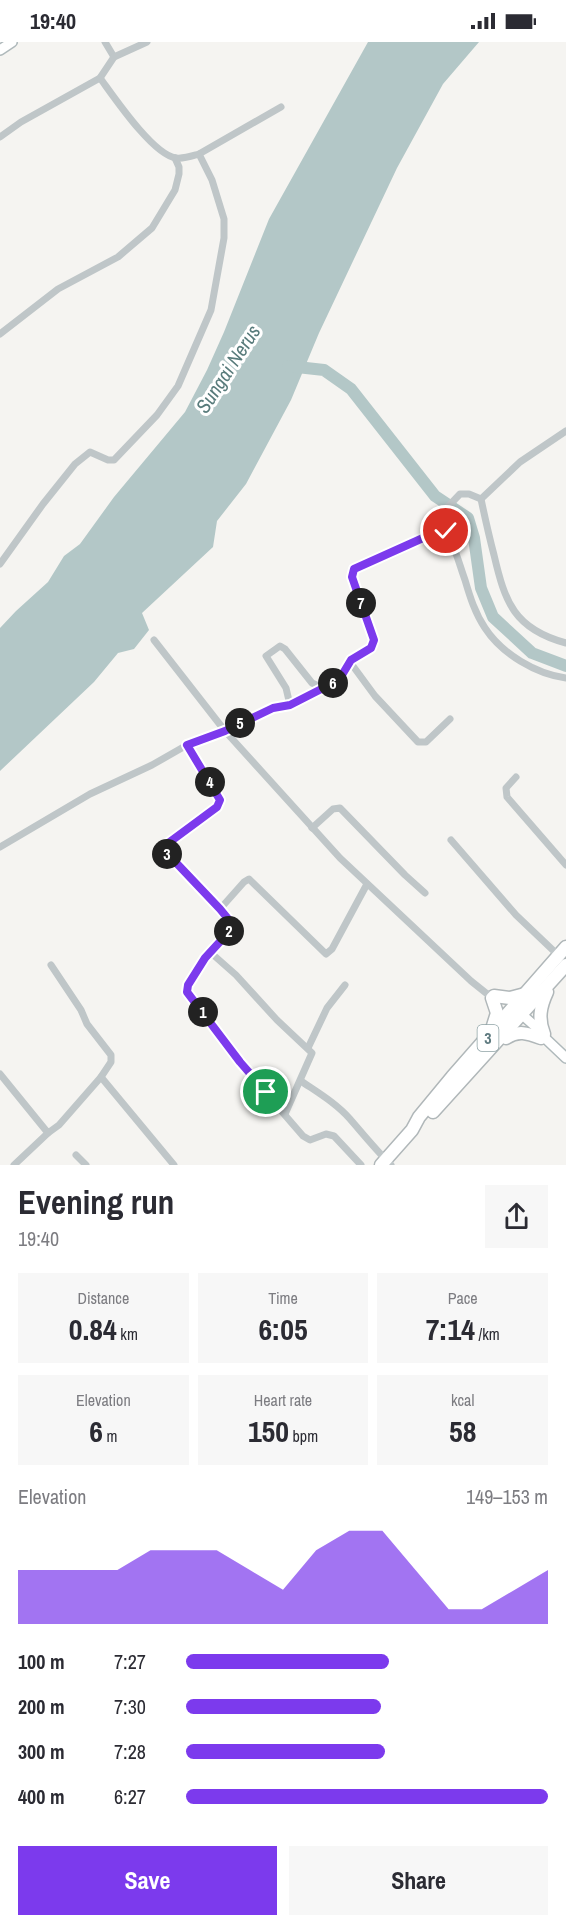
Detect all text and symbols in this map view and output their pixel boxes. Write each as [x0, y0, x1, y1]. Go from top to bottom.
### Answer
text: 19:40 [30, 6, 76, 36]
water label: Sungai Nerus [189, 319, 266, 418]
pin [420, 505, 471, 556]
icon: check [429, 514, 462, 547]
pin: 7 [346, 588, 376, 618]
text: 7 [357, 592, 365, 614]
pin: 6 [318, 668, 348, 698]
text: 6 [329, 672, 337, 694]
pin: 5 [225, 708, 255, 738]
text: 5 [236, 712, 244, 734]
pin: 4 [195, 767, 225, 797]
text: 4 [206, 771, 214, 793]
pin: 3 [152, 839, 182, 869]
text: 3 [163, 843, 171, 865]
pin: 2 [214, 916, 244, 946]
text: 2 [225, 920, 233, 942]
pin: 1 [188, 997, 218, 1027]
text: 1 [199, 1001, 207, 1023]
road number: 3 [478, 1025, 498, 1051]
pin [240, 1066, 291, 1117]
icon: arrive [249, 1075, 282, 1108]
text: Evening run [18, 1180, 174, 1224]
button: share [485, 1185, 548, 1248]
text: 19:40 [18, 1225, 59, 1252]
text: Distance [77, 1287, 129, 1309]
text: Time [268, 1287, 298, 1309]
text: Pace [448, 1287, 478, 1309]
text: 0.84 [69, 1309, 117, 1349]
text: 6:05 [258, 1309, 308, 1349]
text: 7:14 [426, 1309, 475, 1349]
text: km [117, 1323, 138, 1345]
text: /km [475, 1323, 500, 1345]
text: Elevation [76, 1389, 131, 1411]
text: Heart rate [254, 1389, 312, 1411]
text: kcal [451, 1389, 474, 1411]
text: 6 [89, 1411, 103, 1451]
text: 150 [248, 1411, 289, 1451]
text: 58 [449, 1411, 476, 1451]
text: m [103, 1425, 117, 1447]
text: bpm [289, 1425, 318, 1447]
text: Elevation [18, 1483, 86, 1510]
text: 149–153 m [466, 1483, 548, 1510]
text: 100 m [18, 1648, 65, 1675]
text: 7:27 [114, 1648, 146, 1675]
text: 200 m [18, 1693, 65, 1720]
text: 7:30 [114, 1693, 146, 1720]
text: 300 m [18, 1738, 65, 1765]
text: 7:28 [114, 1738, 146, 1765]
text: 400 m [18, 1783, 65, 1810]
text: 6:27 [114, 1783, 146, 1810]
button: Save [18, 1846, 277, 1915]
button: Share [289, 1846, 548, 1915]

